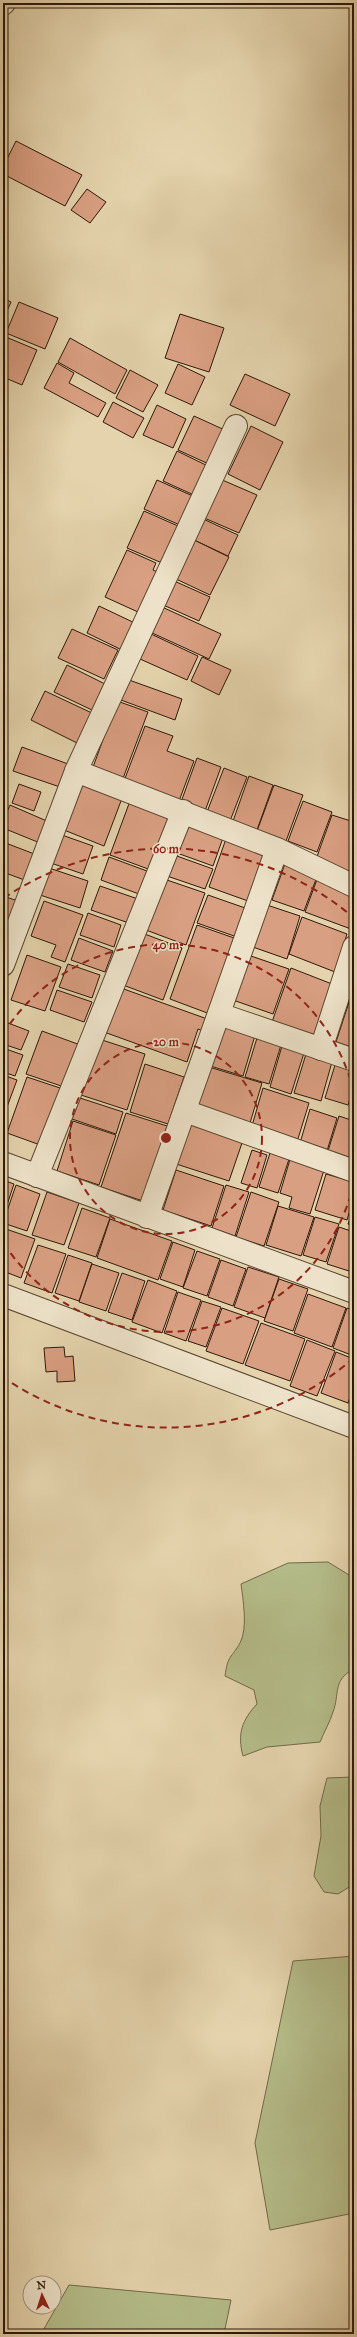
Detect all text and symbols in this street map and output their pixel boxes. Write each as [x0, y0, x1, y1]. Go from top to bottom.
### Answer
text: 60 m [153, 842, 180, 856]
text: 40 m [153, 938, 180, 953]
text: 20 m [153, 1035, 180, 1049]
centre of rings [159, 1131, 173, 1145]
north arrow [22, 2275, 62, 2315]
text: N [36, 2279, 47, 2292]

